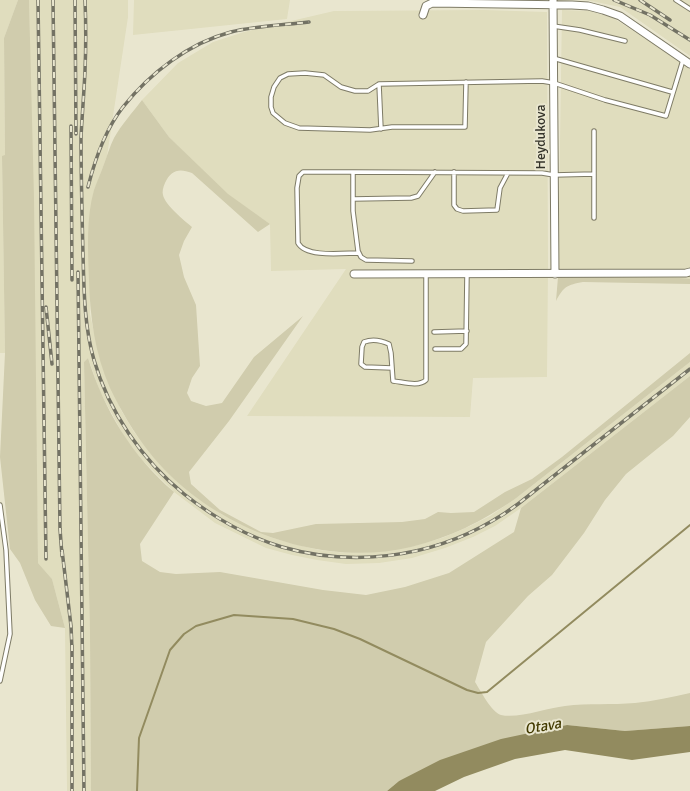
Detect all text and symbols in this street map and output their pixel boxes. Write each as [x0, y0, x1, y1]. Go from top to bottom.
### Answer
street label: Heydukova [533, 104, 549, 170]
water label: Otava [523, 715, 563, 739]

